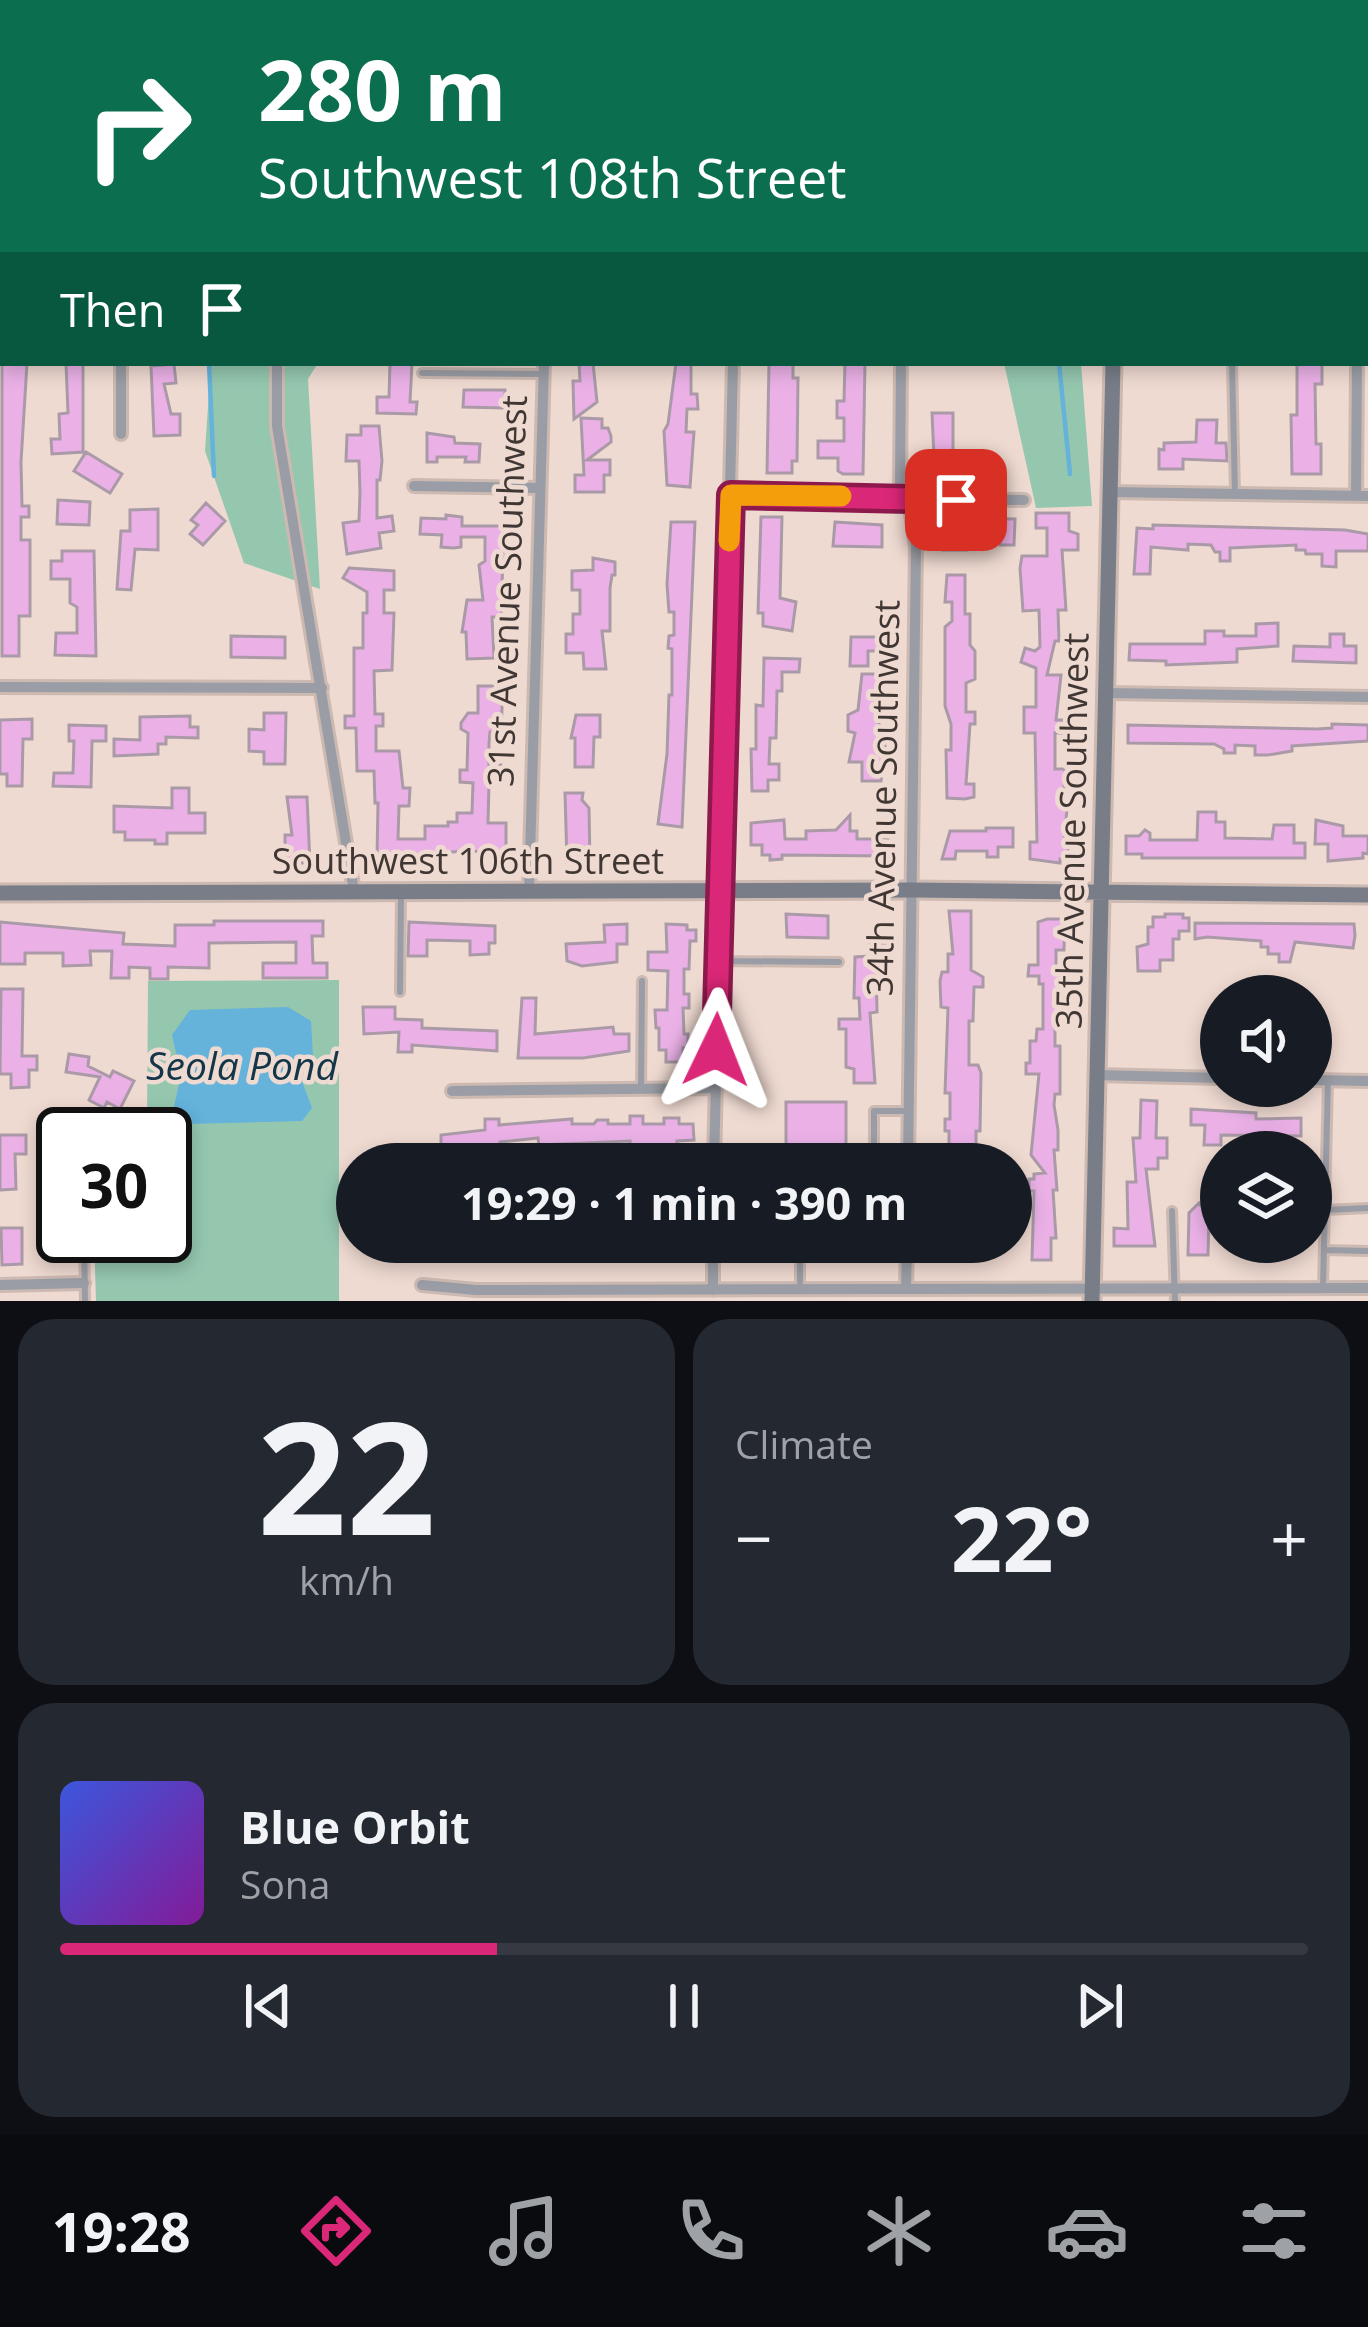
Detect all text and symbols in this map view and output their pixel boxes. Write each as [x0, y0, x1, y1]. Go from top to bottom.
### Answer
text: 280 m [258, 31, 506, 146]
icon: right [60, 48, 216, 204]
text: Southwest 108th Street [258, 140, 847, 214]
icon: arrive [189, 276, 255, 342]
text: Then [60, 279, 165, 340]
street label: 31st Avenue Southwest [475, 394, 538, 788]
pin [905, 449, 1007, 551]
icon: arrive [923, 467, 989, 533]
street label: 34th Avenue Southwest [855, 599, 910, 997]
street label: 35th Avenue Southwest [1044, 632, 1099, 1030]
street label: Southwest 106th Street [272, 836, 664, 885]
map controls [1200, 975, 1332, 1263]
button: sound [1200, 975, 1332, 1107]
position arrow [653, 987, 779, 1113]
water label: Seola Pond [146, 1038, 340, 1091]
speed limit sign: 30 [36, 1107, 192, 1263]
button: layers [1200, 1131, 1332, 1263]
text: 19:29 · 1 min · 390 m [461, 1172, 907, 1233]
text: 22 [257, 1368, 436, 1581]
text: Climate [735, 1417, 873, 1470]
text: 22° [951, 1476, 1092, 1598]
text: − [735, 1492, 773, 1582]
text: + [1270, 1492, 1308, 1582]
text: km/h [299, 1553, 394, 1606]
text: Blue Orbit [240, 1796, 470, 1857]
text: Sona [240, 1857, 330, 1910]
icon: previous [235, 1973, 301, 2039]
icon: pause [651, 1973, 717, 2039]
icon: next [1067, 1973, 1133, 2039]
icon: directions [294, 2189, 378, 2273]
icon: music [482, 2189, 566, 2273]
icon: phone [669, 2189, 753, 2273]
icon: climate [857, 2189, 941, 2273]
icon: car [1045, 2189, 1129, 2273]
icon: filters [1232, 2189, 1316, 2273]
text: 19:28 [52, 2194, 191, 2268]

